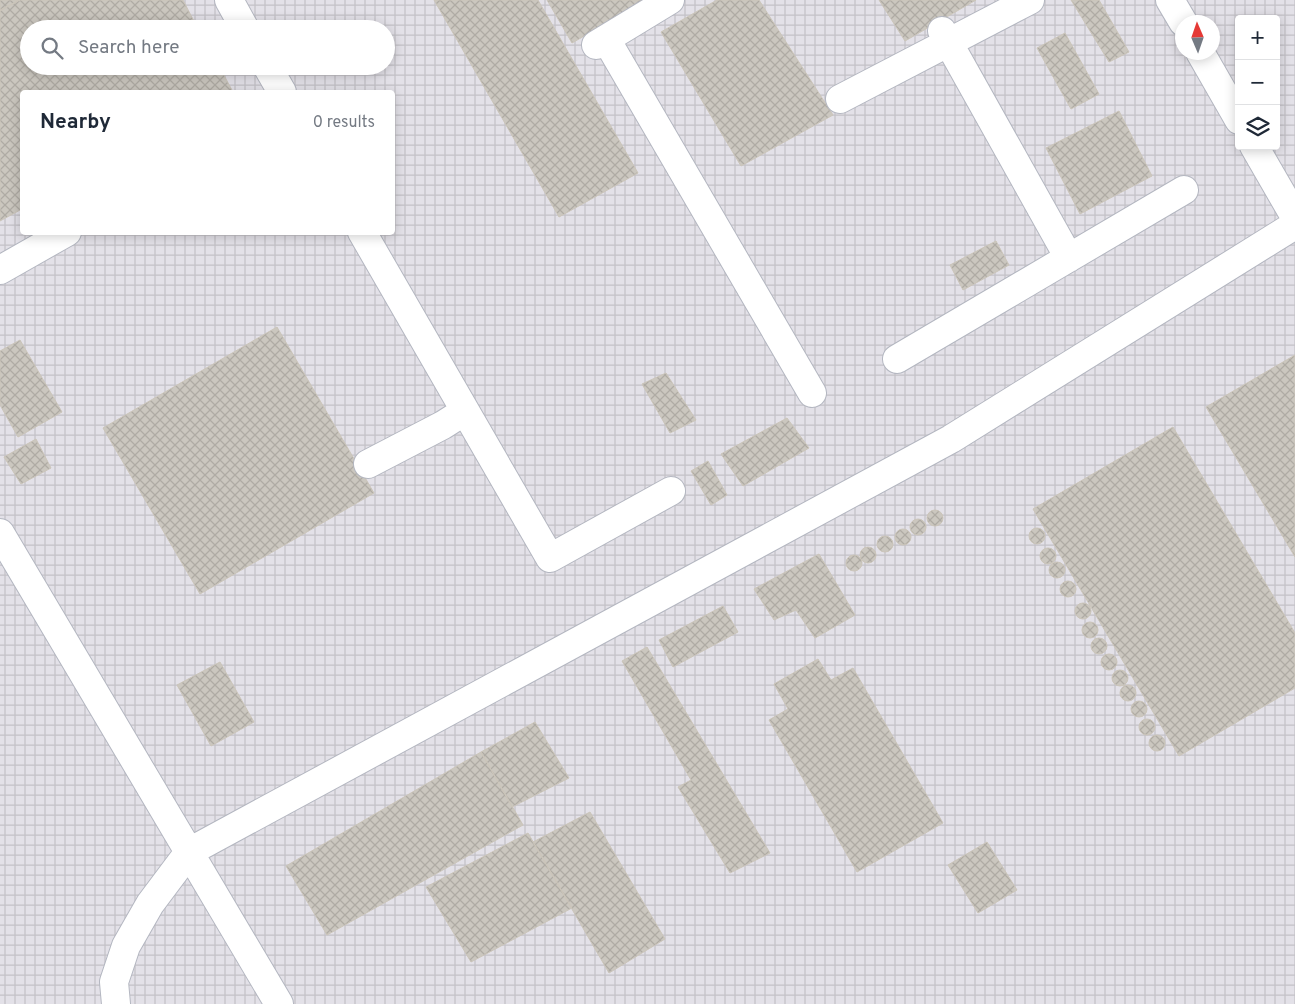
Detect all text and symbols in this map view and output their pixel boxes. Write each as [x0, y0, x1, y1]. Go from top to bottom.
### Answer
north arrow [1175, 15, 1220, 60]
map controls [1235, 15, 1280, 150]
button: + [1235, 15, 1280, 60]
search box [20, 20, 395, 75]
icon: search [38, 34, 66, 62]
text: Search here [78, 36, 180, 60]
button: − [1235, 60, 1280, 105]
button: layers [1235, 105, 1280, 150]
text: Nearby [40, 109, 111, 136]
text: 0 results [313, 113, 375, 133]

